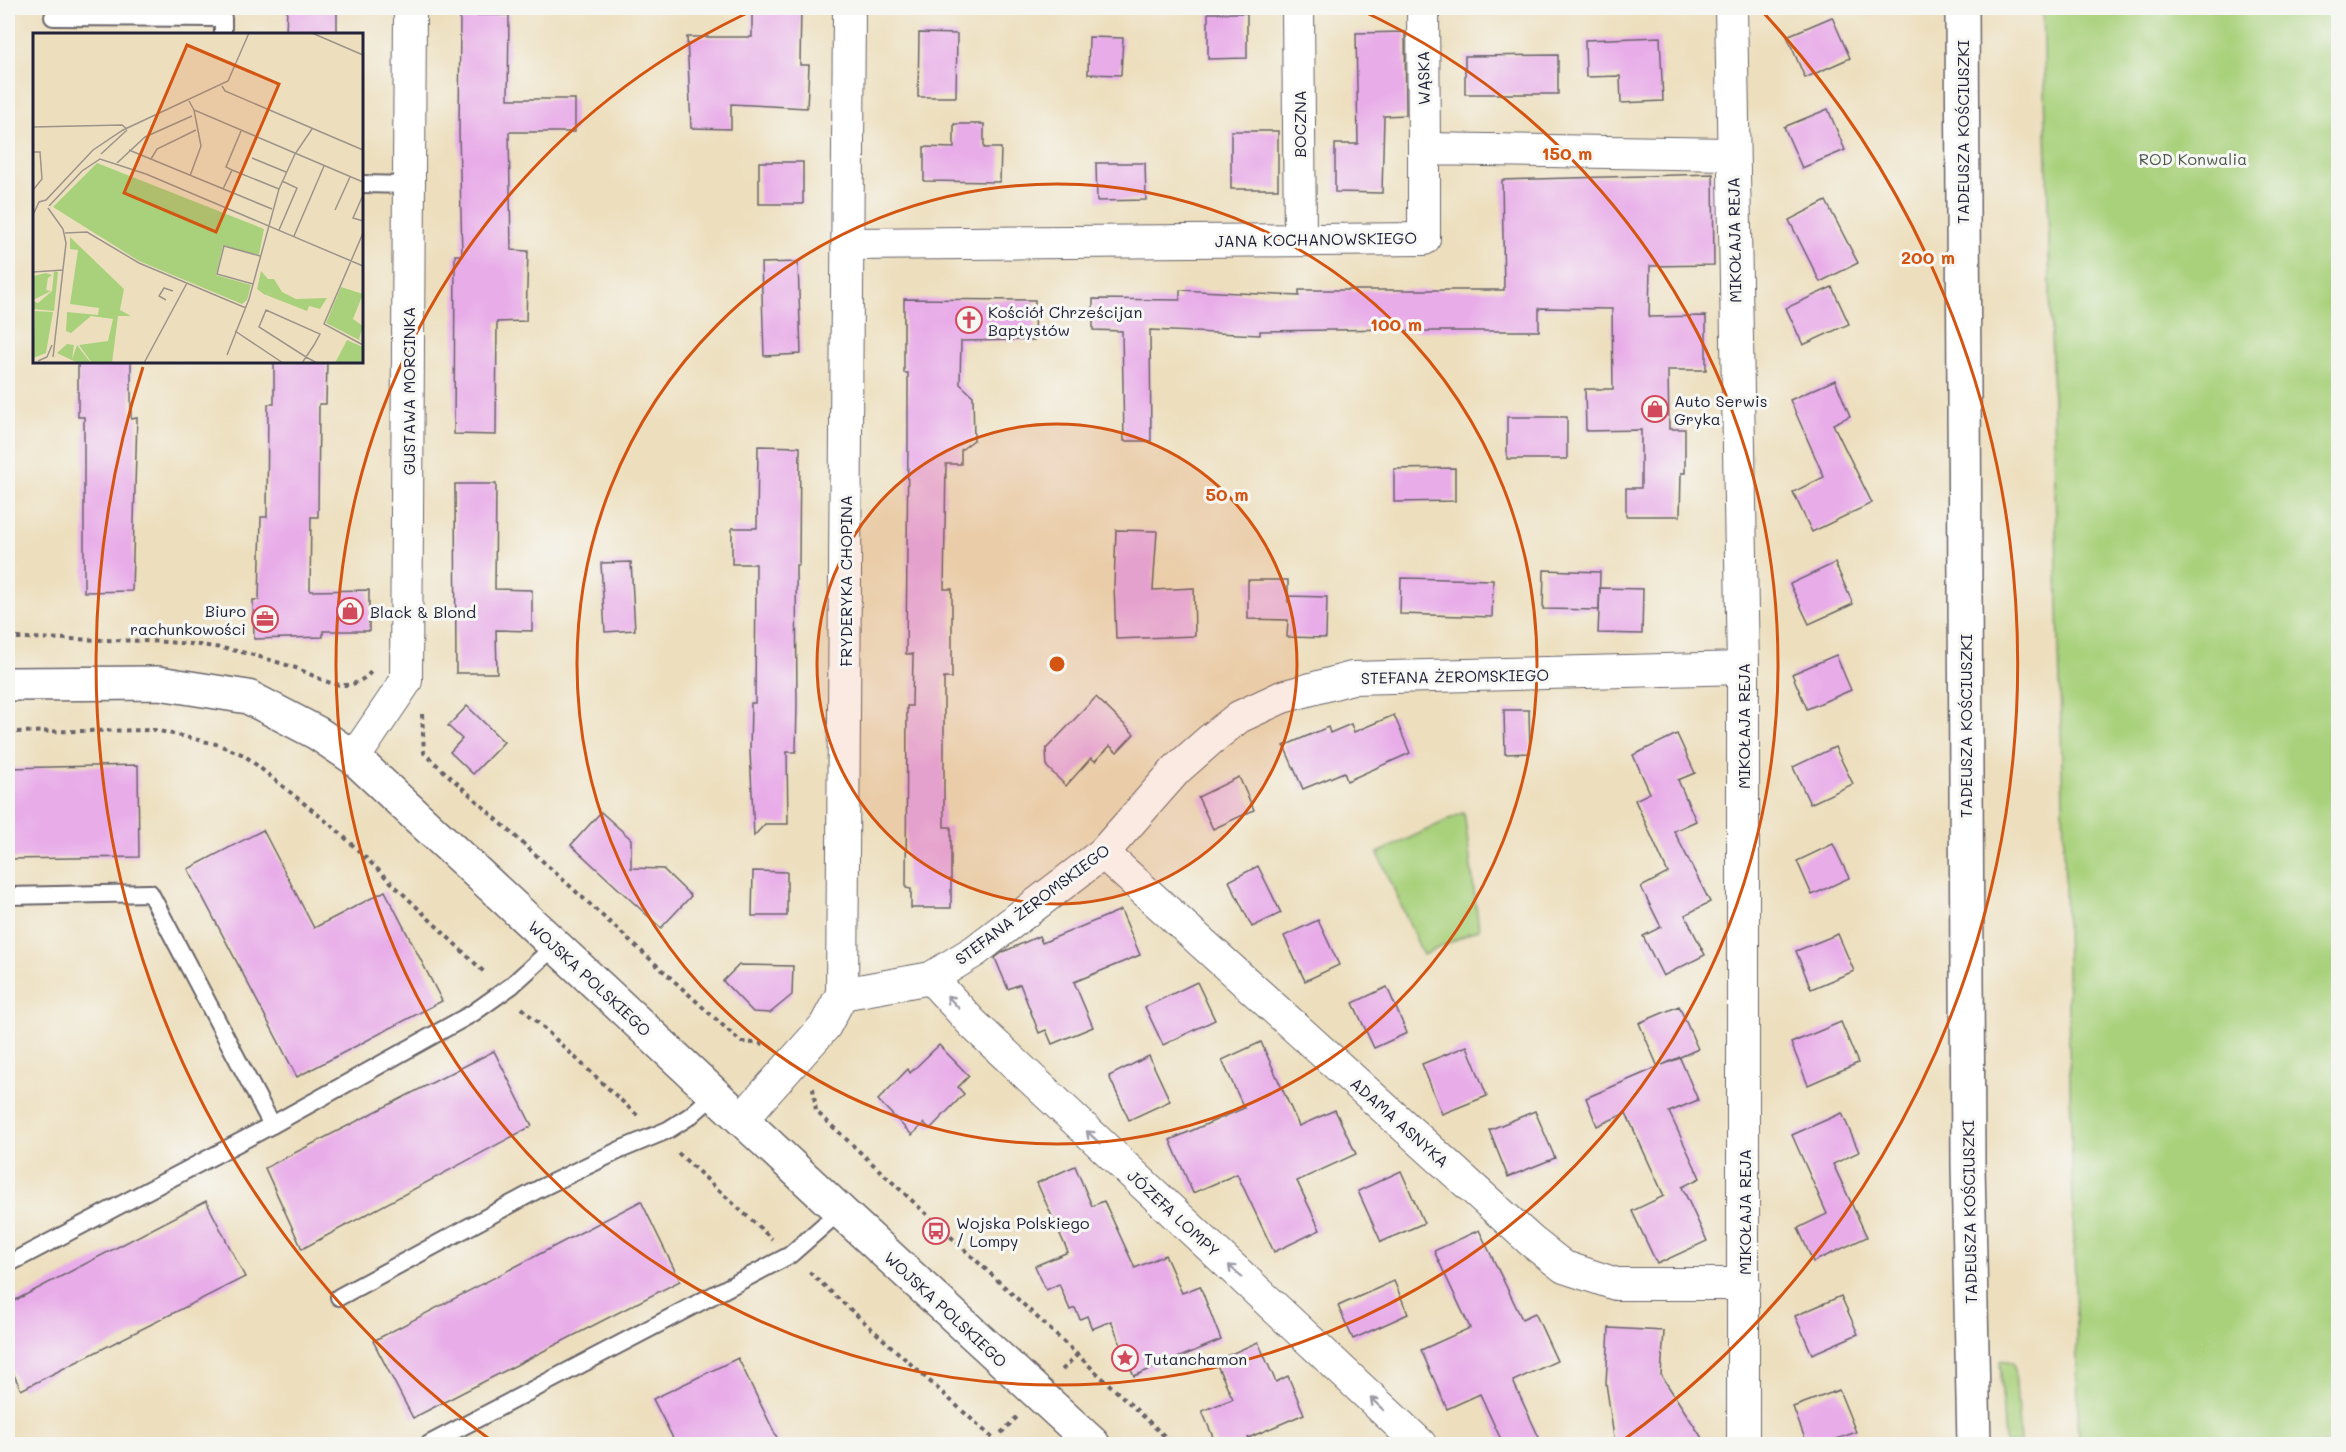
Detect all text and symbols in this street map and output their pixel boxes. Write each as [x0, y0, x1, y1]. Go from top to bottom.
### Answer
inset map [33, 33, 363, 363]
street label: TADEUSZA KOŚCIUSZKI [1952, 40, 1973, 224]
street label: WĄSKA [1412, 51, 1434, 105]
street label: BOCZNA [1289, 90, 1310, 158]
text: 150 m [1542, 141, 1592, 165]
park label: ROD Konwalia [2139, 148, 2247, 169]
street label: MIKOŁAJA REJA [1722, 177, 1746, 303]
street label: JANA KOCHANOWSKIEGO [1215, 227, 1417, 251]
text: 200 m [1901, 245, 1955, 269]
place label: Kościół Chrześcijan Baptystów [988, 301, 1142, 340]
church icon: Kościół Chrześcijan Baptystów [954, 305, 984, 335]
street label: GUSTAWA MORCINKA [398, 307, 419, 475]
text: 100 m [1370, 312, 1422, 336]
place label: Auto Serwis Gryka [1674, 390, 1768, 429]
shop icon: Auto Serwis Gryka [1640, 394, 1670, 424]
text: 50 m [1206, 482, 1248, 506]
street label: FRYDERYKA CHOPINA [835, 495, 856, 667]
shop icon: Black & Blond [335, 596, 365, 626]
place label: Biuro rachunkowości [130, 600, 246, 639]
place label: Black & Blond [370, 601, 476, 622]
office icon: Biuro rachunkowości [250, 604, 280, 634]
street label: TADEUSZA KOŚCIUSZKI [1955, 634, 1976, 818]
centre of rings [1047, 654, 1067, 674]
street label: MIKOŁAJA REJA [1733, 663, 1754, 789]
street label: STEFANA ŻEROMSKIEGO [1361, 664, 1549, 688]
street label: STEFANA ŻEROMSKIEGO [950, 839, 1114, 969]
street label: WOJSKA POLSKIEGO [524, 916, 656, 1040]
one-way arrow [946, 995, 960, 1010]
street label: ADAMA ASNYKA [1346, 1072, 1454, 1172]
street label: TADEUSZA KOŚCIUSZKI [1957, 1120, 1981, 1304]
one-way arrow [1086, 1130, 1101, 1144]
street label: MIKOŁAJA REJA [1734, 1149, 1755, 1275]
street label: JÓZEFA LOMPY [1123, 1165, 1225, 1261]
place label: Wojska Polskiego / Lompy [956, 1212, 1089, 1251]
bus stop icon: Wojska Polskiego / Lompy [921, 1216, 951, 1246]
street label: WOJSKA POLSKIEGO [880, 1247, 1012, 1371]
one-way arrow [1228, 1263, 1243, 1278]
place icon: Tutanchamon [1110, 1343, 1140, 1373]
place label: Tutanchamon [1144, 1348, 1247, 1369]
one-way arrow [1370, 1397, 1385, 1412]

